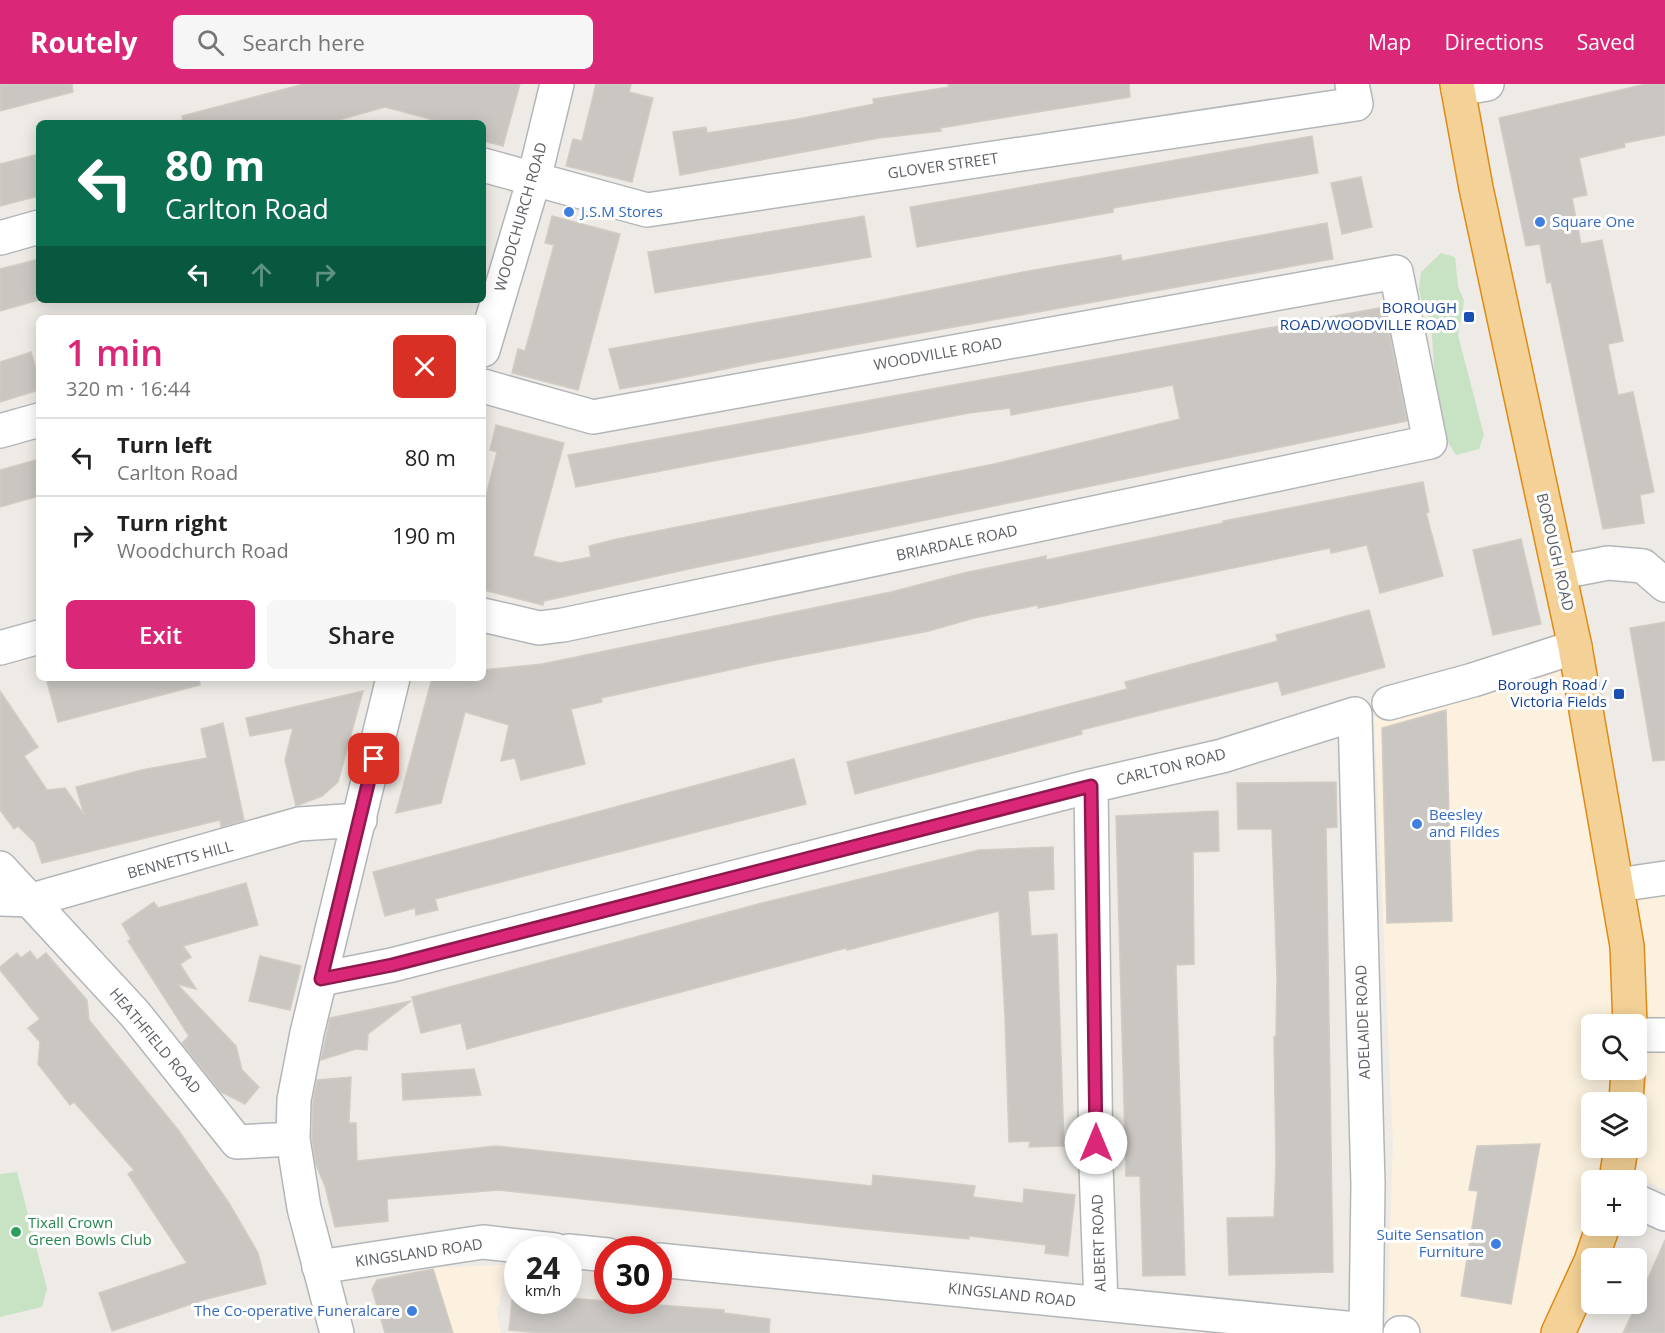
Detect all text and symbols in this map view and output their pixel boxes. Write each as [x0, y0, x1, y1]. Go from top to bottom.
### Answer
search box [173, 15, 593, 69]
text: Routely [30, 23, 137, 61]
icon: search [194, 26, 227, 59]
text: Search here [242, 27, 365, 57]
text: Map [1368, 28, 1411, 56]
text: Directions [1444, 28, 1544, 56]
text: Saved [1577, 28, 1635, 56]
text: 80 m [165, 136, 265, 193]
street label: WOODCHURCH ROAD [489, 140, 551, 294]
icon: left [66, 144, 144, 222]
street label: GLOVER STREET [886, 147, 1000, 183]
text: Carlton Road [165, 190, 329, 227]
place label: J.S.M Stores [579, 201, 663, 221]
marker: J.S.M Stores [562, 205, 576, 219]
place label: Square One [1552, 211, 1635, 231]
marker: Square One [1533, 215, 1547, 229]
icon: left [182, 258, 215, 291]
icon: ahead [245, 258, 278, 291]
icon: right [308, 258, 341, 291]
place label: BOROUGH ROAD/WOODVILLE ROAD [1280, 297, 1457, 334]
marker: BOROUGH ROAD/WOODVILLE ROAD [1462, 310, 1476, 324]
text: 1 min [66, 328, 163, 377]
street label: WOODVILLE ROAD [872, 332, 1004, 374]
button: close [393, 335, 456, 398]
text: 320 m · 16:44 [66, 375, 191, 402]
text: Turn left [117, 429, 212, 459]
icon: left [66, 441, 99, 474]
text: 80 m [405, 442, 456, 472]
text: Carlton Road [117, 459, 238, 486]
street label: BOROUGH ROAD [1533, 491, 1579, 613]
text: Turn right [117, 507, 228, 537]
icon: right [66, 519, 99, 552]
street label: BRIARDALE ROAD [894, 519, 1019, 565]
text: 190 m [392, 520, 456, 550]
text: Woodchurch Road [117, 537, 289, 564]
button: Exit [66, 600, 255, 669]
button: Share [267, 600, 456, 669]
place label: Borough Road / Victoria Fields [1498, 674, 1607, 711]
marker: Borough Road / Victoria Fields [1612, 687, 1626, 701]
pin [348, 733, 399, 784]
icon: arrive [357, 742, 390, 775]
street label: CARLTON ROAD [1114, 743, 1228, 789]
place label: Beesley and Fildes [1429, 804, 1500, 841]
marker: Beesley and Fildes [1410, 817, 1424, 831]
street label: BENNETTS HILL [125, 835, 235, 883]
street label: ADELAIDE ROAD [1350, 964, 1374, 1080]
street label: HEATHFIELD ROAD [106, 983, 206, 1097]
map controls [1581, 1014, 1647, 1314]
button: search [1581, 1014, 1647, 1080]
button: layers [1581, 1092, 1647, 1158]
position arrow [1064, 1111, 1128, 1175]
button: + [1581, 1170, 1647, 1236]
street label: ALBERT ROAD [1086, 1194, 1110, 1292]
place label: Tixall Crown Green Bowls Club [28, 1212, 152, 1249]
place label: Suite Sensation Furniture [1376, 1224, 1484, 1261]
marker: Tixall Crown Green Bowls Club [9, 1225, 23, 1239]
street label: KINGSLAND ROAD [354, 1233, 484, 1271]
speed limit sign: 30 [594, 1236, 672, 1314]
marker: Suite Sensation Furniture [1489, 1237, 1503, 1251]
text: 24 [526, 1247, 560, 1288]
button: − [1581, 1248, 1647, 1314]
street label: KINGSLAND ROAD [947, 1277, 1077, 1311]
text: km/h [525, 1280, 561, 1300]
place label: The Co-operative Funeralcare [194, 1300, 400, 1320]
marker: The Co-operative Funeralcare [405, 1304, 419, 1318]

